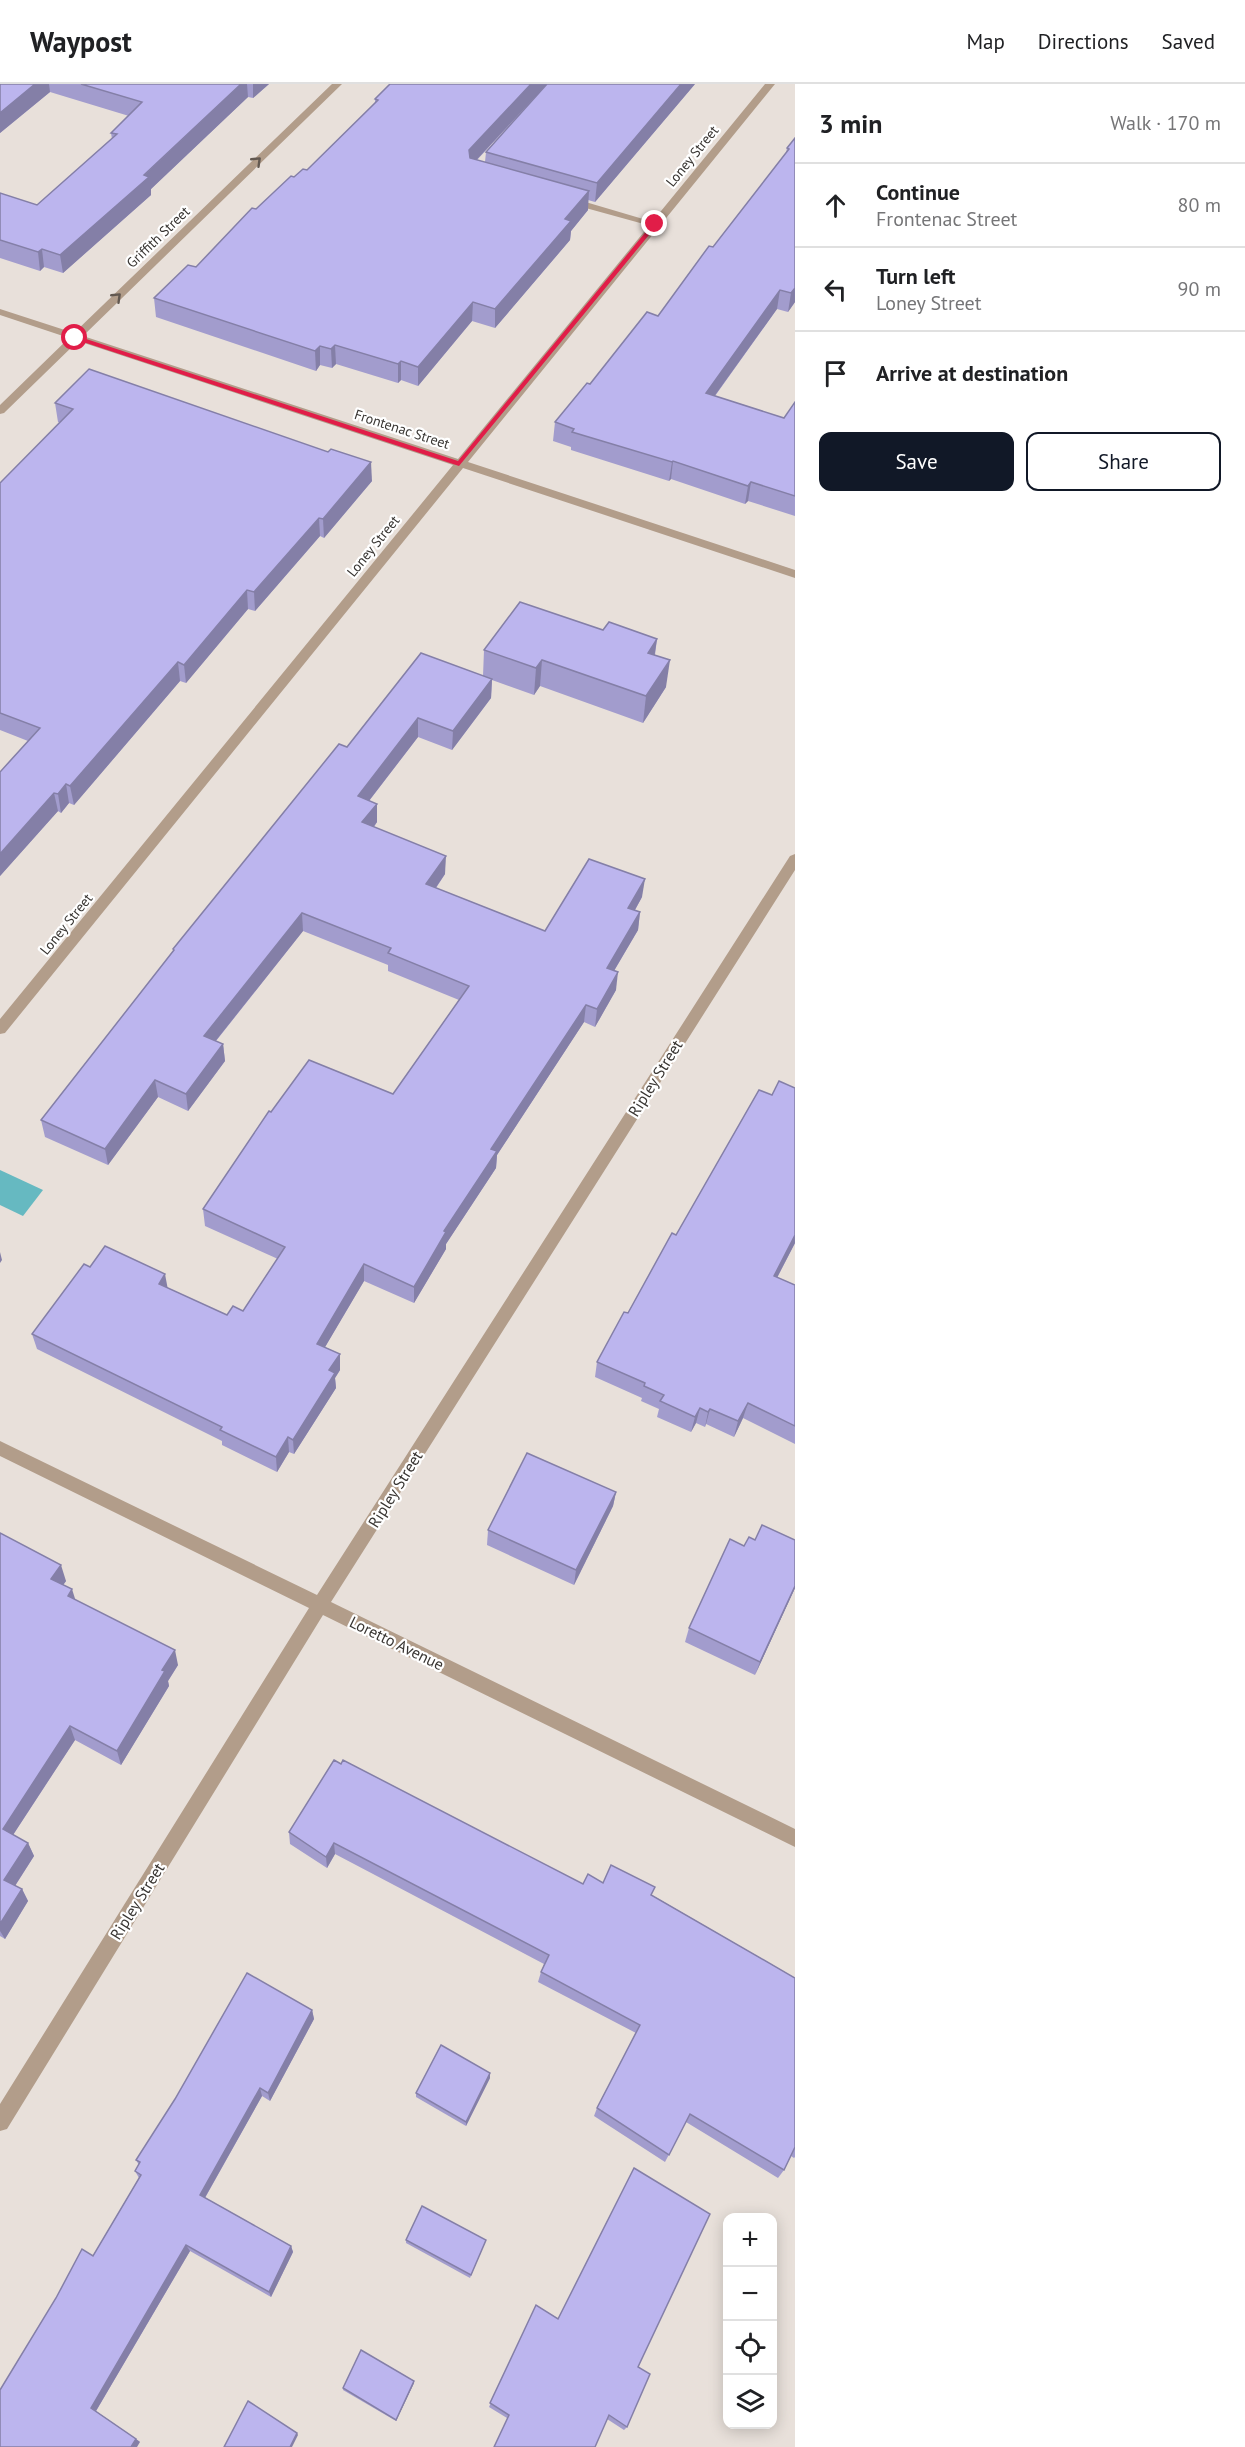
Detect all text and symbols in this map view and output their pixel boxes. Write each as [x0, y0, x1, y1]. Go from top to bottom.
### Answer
text: Waypost [30, 23, 132, 60]
text: Map [966, 28, 1005, 55]
text: Directions [1038, 28, 1129, 55]
text: Saved [1162, 28, 1215, 55]
text: 3 min [819, 107, 882, 140]
text: Walk · 170 m [1110, 110, 1221, 136]
street label: Loney Street [662, 121, 722, 190]
one-way arrow [250, 158, 261, 169]
text: Continue [876, 178, 960, 206]
icon: ahead [819, 189, 852, 222]
text: 80 m [1178, 192, 1221, 218]
street label: Griffith Street [123, 202, 194, 272]
text: Frontenac Street [876, 206, 1017, 232]
route end [641, 210, 667, 236]
text: Turn left [876, 262, 956, 290]
icon: left [819, 273, 852, 306]
text: 90 m [1178, 276, 1221, 302]
text: Loney Street [876, 290, 982, 316]
one-way arrow [110, 293, 120, 304]
route start [61, 324, 87, 350]
icon: arrive [819, 357, 852, 390]
text: Arrive at destination [876, 359, 1068, 387]
street label: Frontenac Street [352, 405, 452, 453]
button: Save [819, 432, 1014, 491]
button: Share [1026, 432, 1221, 491]
street label: Loney Street [343, 511, 403, 580]
street label: Loney Street [36, 889, 96, 958]
street label: Ripley Street [623, 1035, 687, 1120]
street label: Ripley Street [363, 1446, 427, 1531]
street label: Loretto Avenue [347, 1612, 447, 1674]
street label: Ripley Street [105, 1858, 169, 1943]
map controls [723, 2213, 777, 2429]
button: + [723, 2213, 777, 2267]
button: − [723, 2267, 777, 2321]
button: locate [723, 2321, 777, 2375]
button: layers [723, 2375, 777, 2429]

